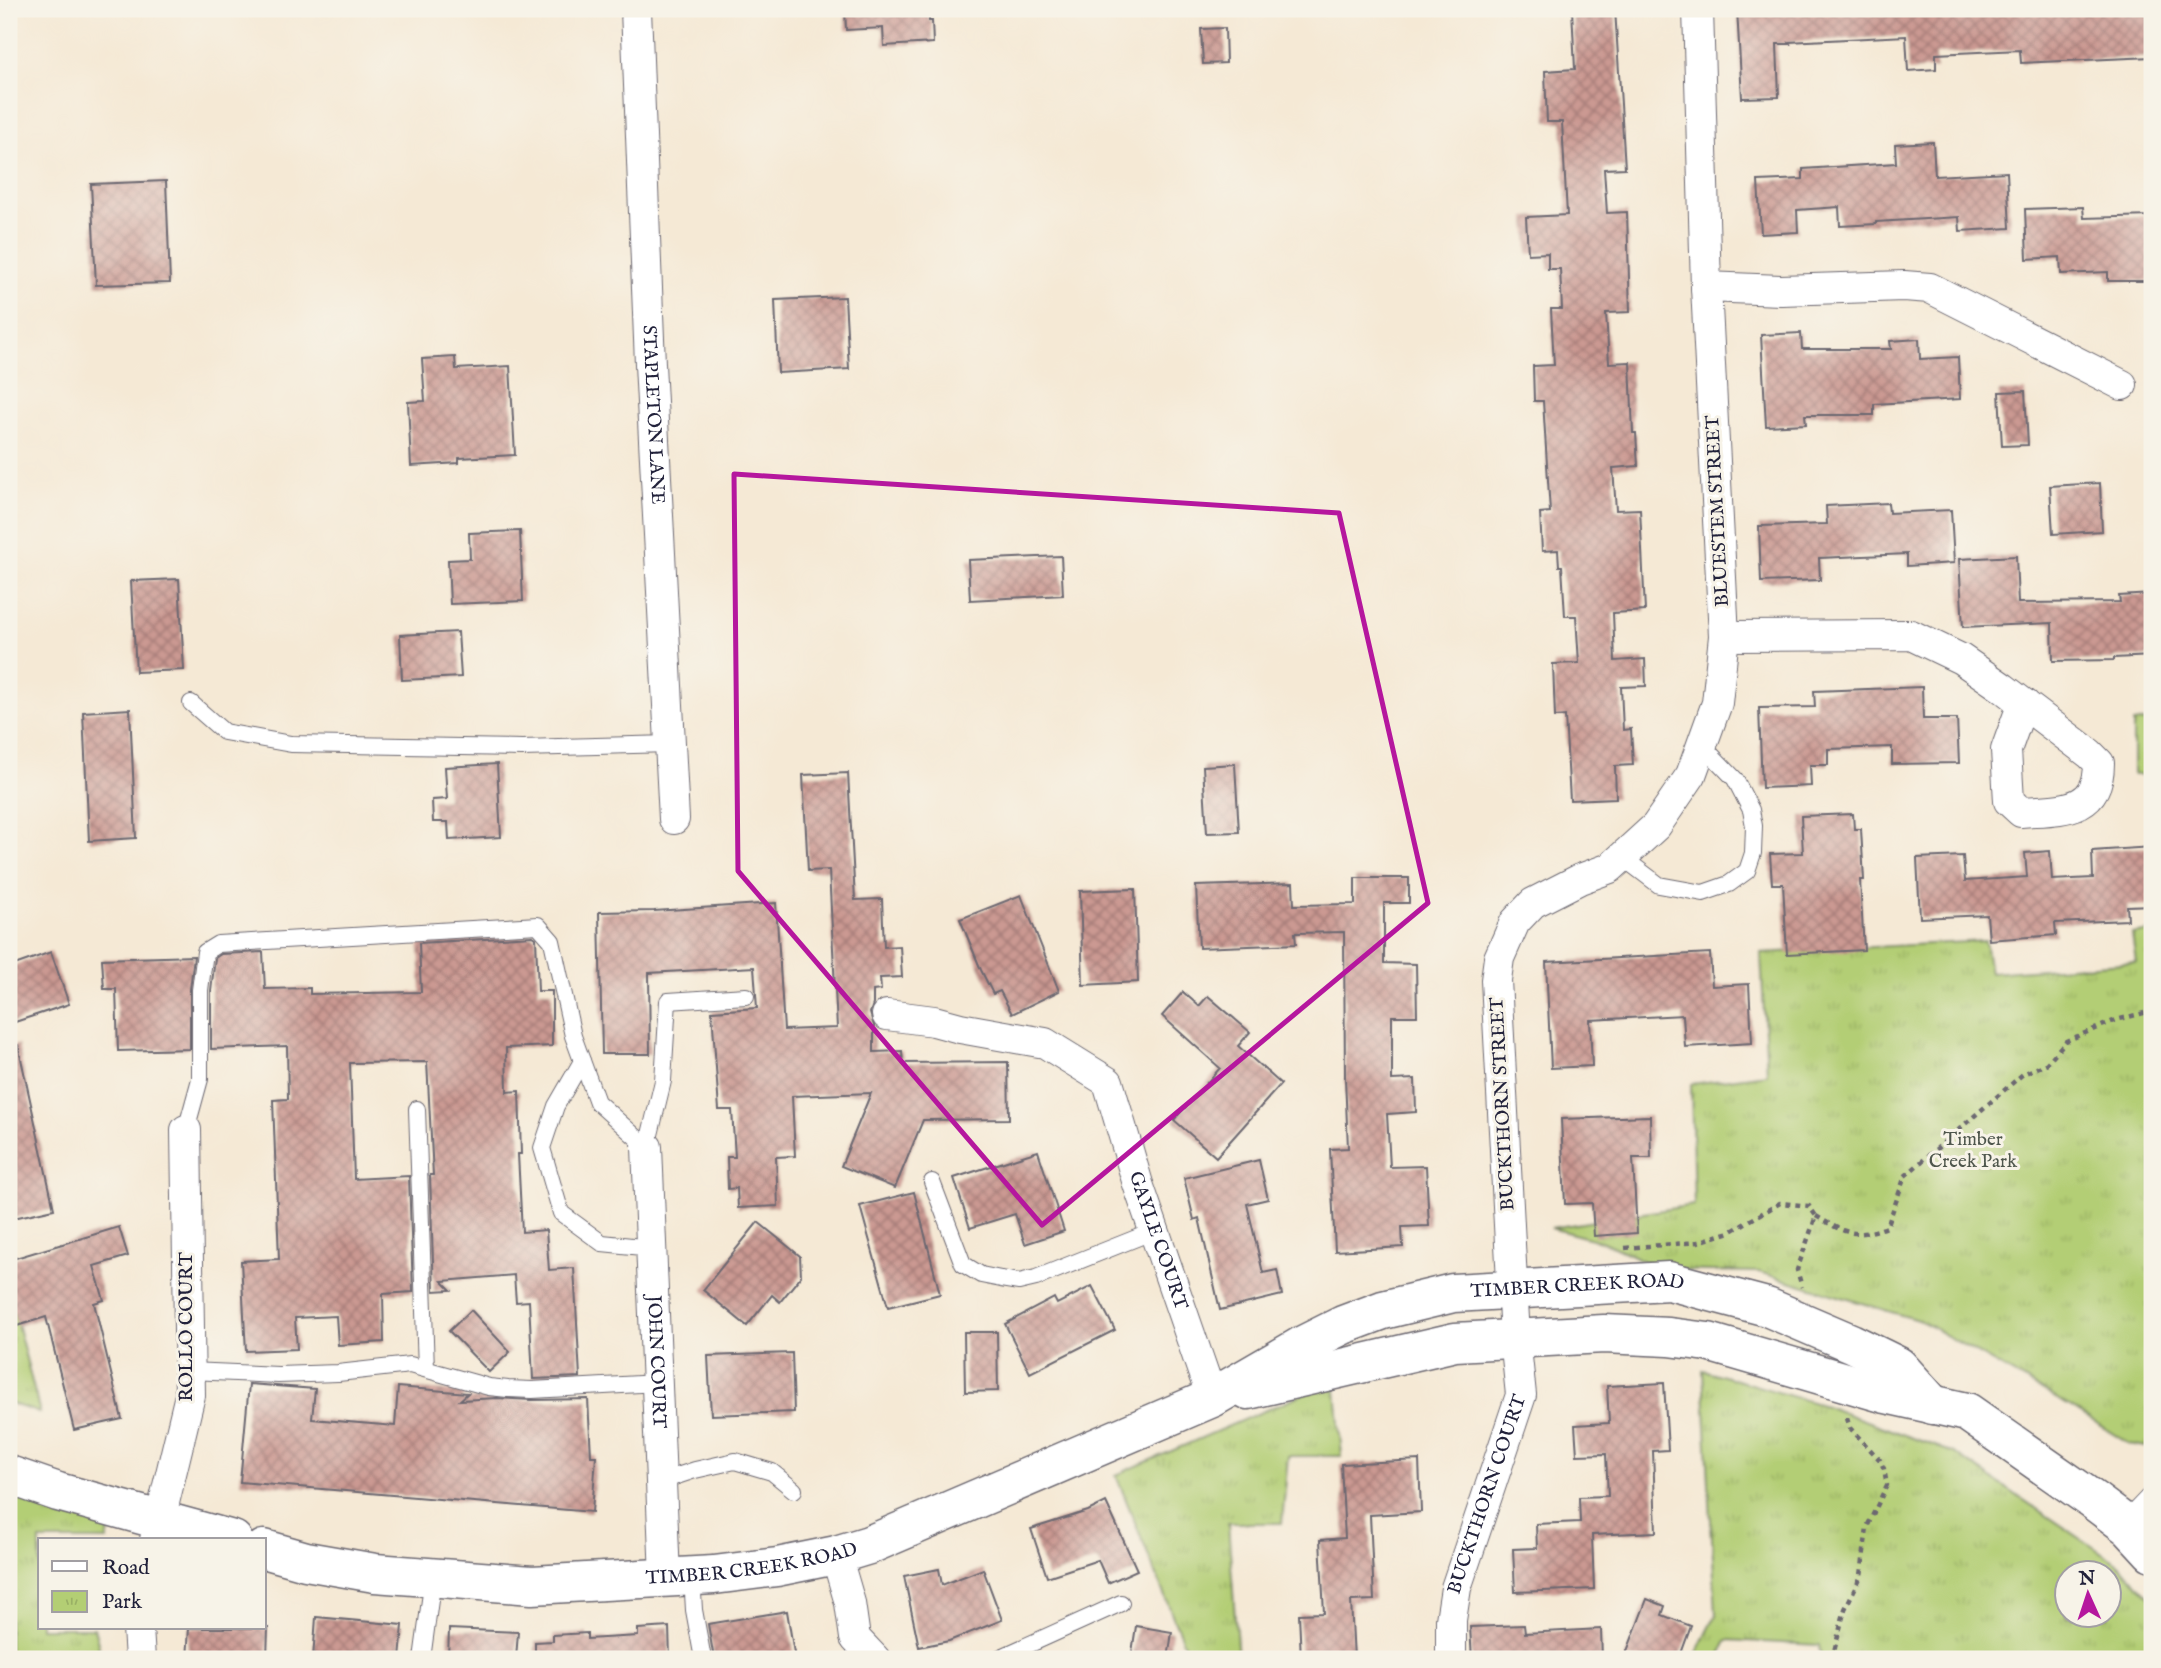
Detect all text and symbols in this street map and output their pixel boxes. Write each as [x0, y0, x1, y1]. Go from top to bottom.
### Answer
street label: STAPLETON LANE [636, 325, 669, 505]
street label: BLUESTEM STREET [1701, 415, 1735, 607]
street label: BUCKTHORN STREET [1485, 996, 1521, 1211]
park label: Timber Creek Park [1929, 1128, 2018, 1174]
street label: GAYLE COURT [1123, 1169, 1193, 1313]
street label: ROLLO COURT [175, 1252, 199, 1402]
street label: TIMBER CREEK ROAD [1470, 1269, 1687, 1304]
street label: JOHN COURT [641, 1293, 671, 1429]
street label: BUCKTHORN COURT [1443, 1391, 1532, 1597]
street label: TIMBER CREEK ROAD [645, 1537, 860, 1591]
legend [38, 1538, 266, 1630]
text: Road [102, 1555, 150, 1582]
north arrow [2052, 1560, 2122, 1630]
text: N [2077, 1567, 2097, 1591]
text: Park [102, 1589, 143, 1616]

